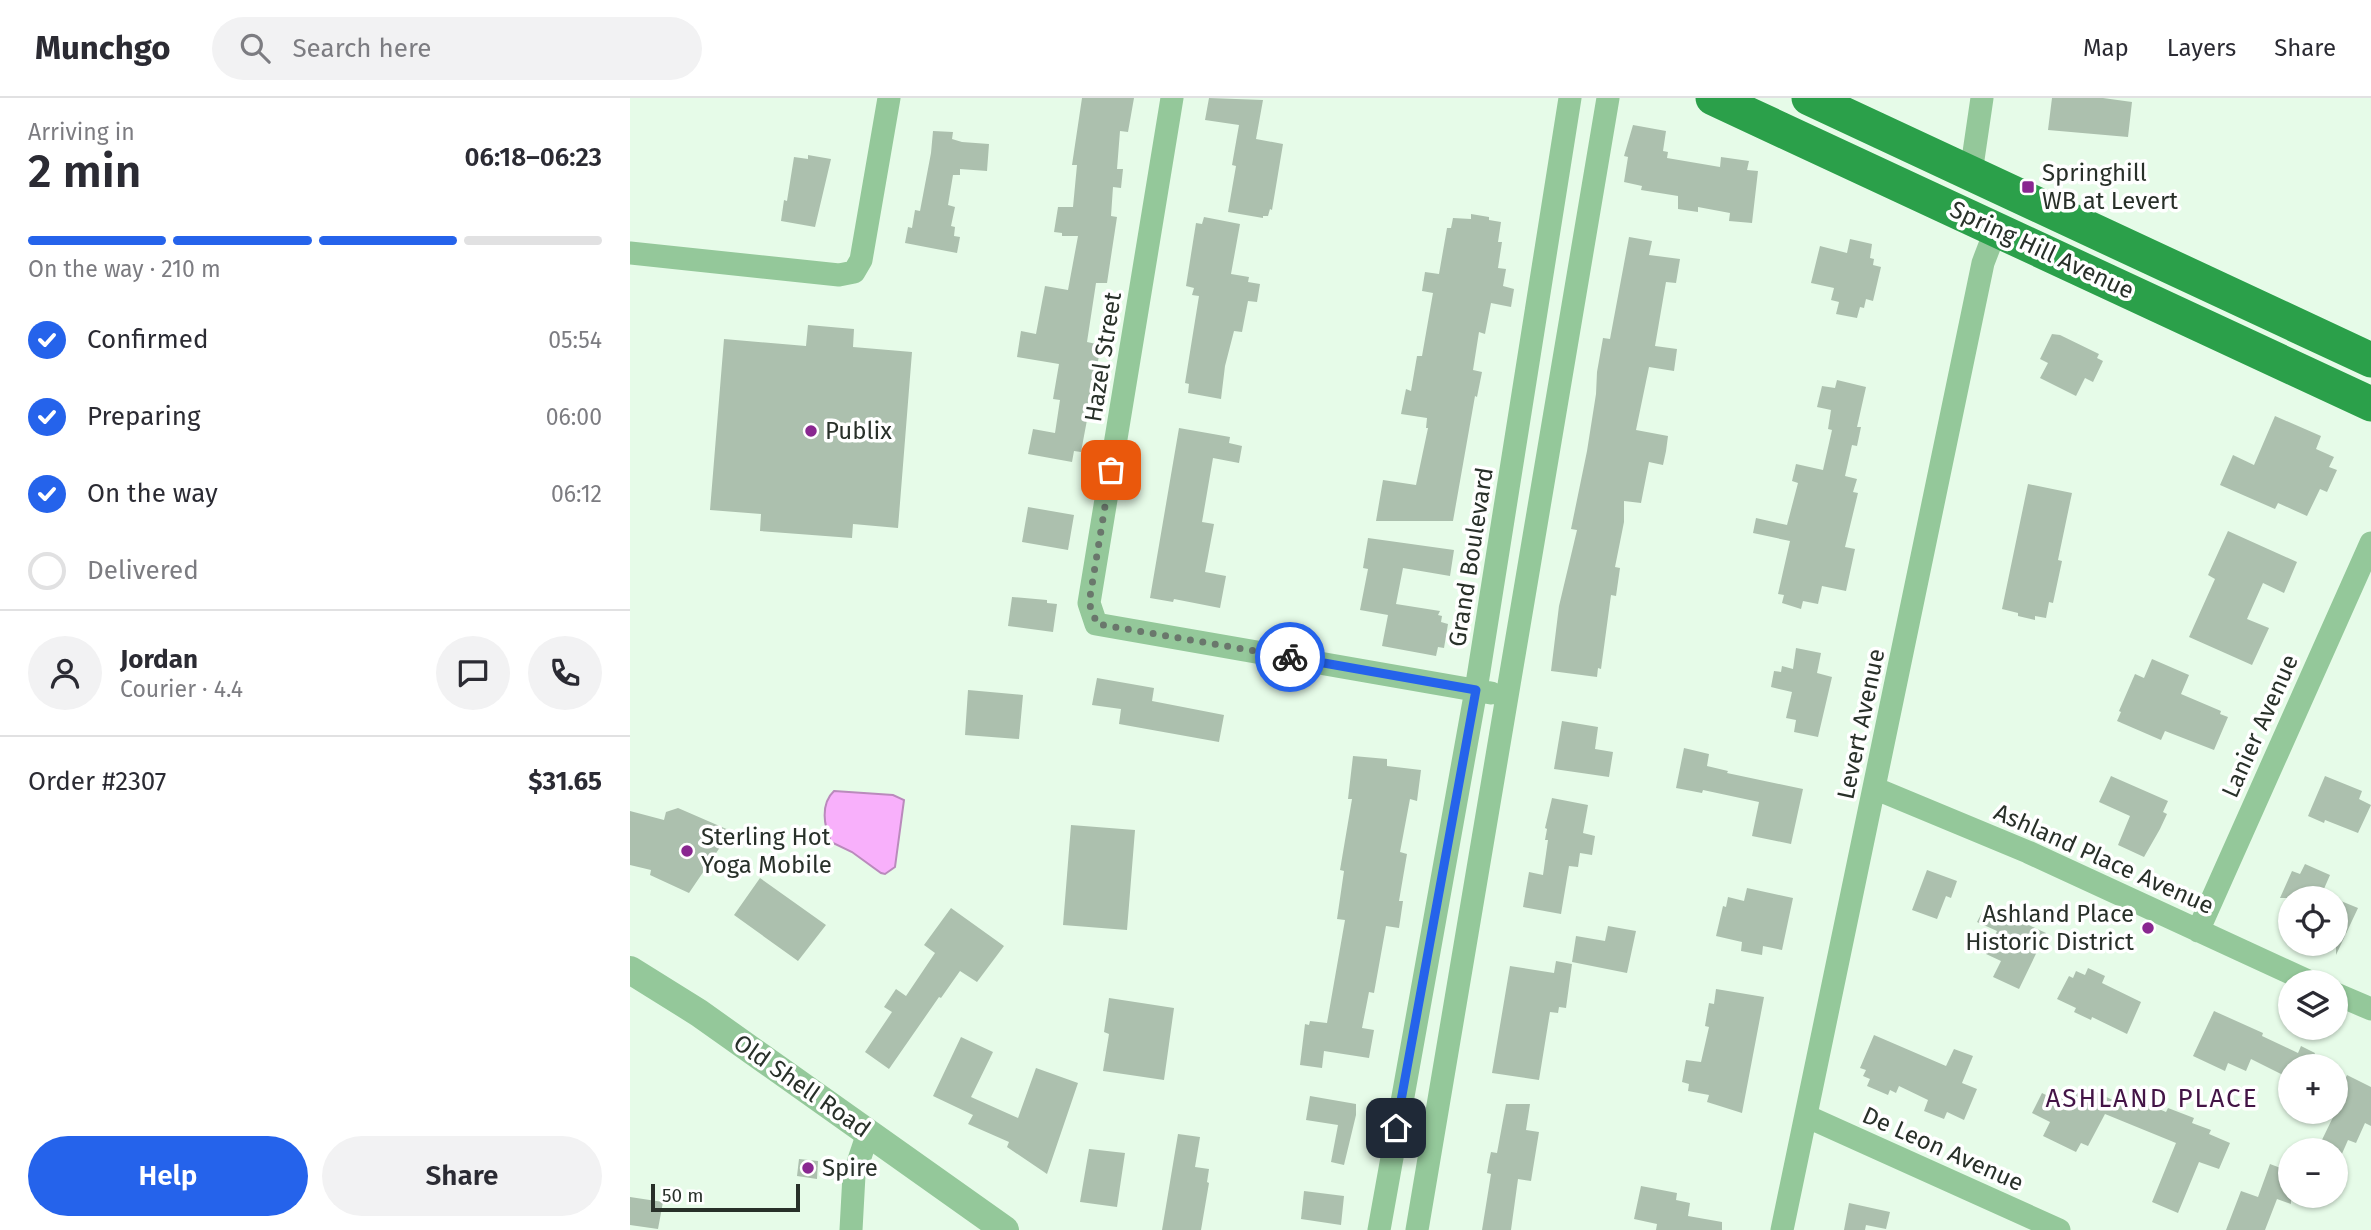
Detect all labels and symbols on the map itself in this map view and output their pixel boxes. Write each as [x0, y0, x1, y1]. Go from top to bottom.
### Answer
place label: Springhill WB at Levert [2042, 159, 2178, 215]
marker: Springhill WB at Levert [2020, 179, 2036, 195]
street label: Spring Hill Avenue [1946, 195, 2138, 305]
street label: Hazel Street [1079, 290, 1127, 424]
place label: Publix [825, 417, 892, 445]
marker: Publix [803, 423, 819, 439]
pin [1081, 440, 1141, 500]
street label: Grand Boulevard [1443, 465, 1499, 649]
courier [1255, 622, 1325, 692]
street label: Levert Avenue [1831, 646, 1891, 802]
street label: Lanier Avenue [2216, 650, 2304, 802]
street label: Ashland Place Avenue [1990, 798, 2218, 920]
place label: Sterling Hot Yoga Mobile [701, 823, 832, 879]
marker: Sterling Hot Yoga Mobile [679, 843, 695, 859]
place label: Ashland Place Historic District [1965, 900, 2134, 956]
marker: Ashland Place Historic District [2140, 920, 2156, 936]
street label: Old Shell Road [728, 1029, 876, 1143]
district label: ASHLAND PLACE [2045, 1083, 2259, 1114]
pin [1366, 1098, 1426, 1158]
street label: De Leon Avenue [1858, 1101, 2028, 1197]
place label: Spire [822, 1154, 878, 1182]
marker: Spire [800, 1160, 816, 1176]
scale bar [651, 1181, 800, 1213]

